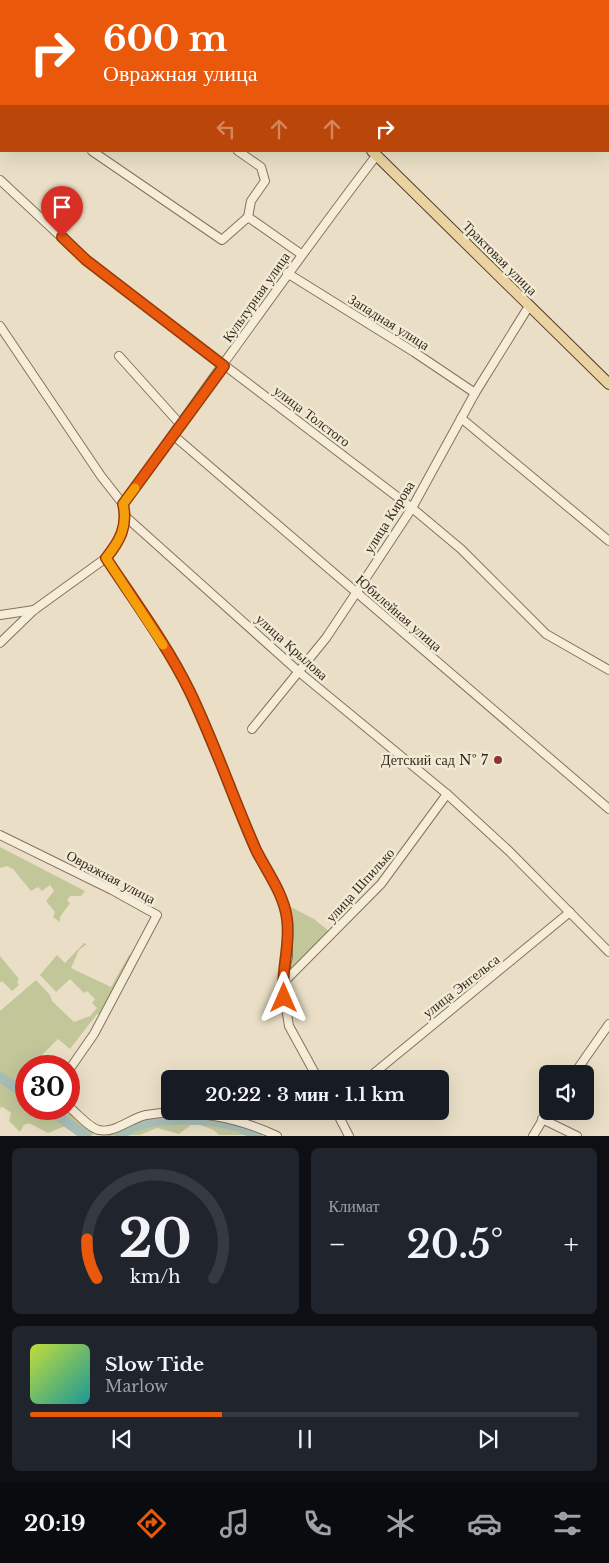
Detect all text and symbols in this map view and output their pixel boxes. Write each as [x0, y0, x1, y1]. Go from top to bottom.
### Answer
text: 600 m [103, 17, 227, 60]
icon: right [20, 20, 85, 85]
text: Овражная улица [103, 60, 258, 87]
icon: left [212, 115, 240, 143]
icon: ahead [265, 115, 293, 143]
icon: ahead [318, 115, 346, 143]
icon: right [371, 115, 399, 143]
pin [41, 186, 83, 237]
icon: arrive [48, 193, 76, 221]
street label: Трактовая улица [459, 217, 542, 300]
street label: Культурная улица [218, 248, 294, 346]
street label: Западная улица [345, 290, 434, 355]
street label: улица Толстого [270, 381, 354, 451]
street label: улица Кирова [360, 477, 419, 557]
street label: Юбилейная улица [352, 571, 446, 656]
street label: улица Крылова [252, 610, 332, 685]
place label: Детский сад № 7 [381, 751, 489, 769]
marker: Детский сад № 7 [492, 754, 504, 766]
street label: улица Шпилько [322, 844, 398, 926]
street label: Овражная улица [63, 846, 159, 908]
street label: улица Энгельса [419, 950, 504, 1022]
position arrow [257, 971, 309, 1023]
speed limit sign: 30 [15, 1055, 80, 1120]
map controls [539, 1065, 594, 1120]
button: sound [539, 1065, 594, 1120]
text: 20:22 · 3 мин · 1.1 km [205, 1083, 405, 1106]
text: Климат [329, 1196, 379, 1216]
text: 20 [119, 1207, 192, 1271]
text: 20.5° [407, 1221, 503, 1268]
text: − [329, 1227, 346, 1262]
text: + [564, 1227, 579, 1262]
text: km/h [130, 1266, 181, 1288]
text: Slow Tide [105, 1353, 204, 1376]
text: Marlow [105, 1376, 168, 1396]
icon: previous [108, 1425, 136, 1453]
icon: pause [291, 1425, 319, 1453]
icon: next [474, 1425, 502, 1453]
icon: directions [134, 1506, 169, 1541]
icon: music [217, 1506, 252, 1541]
icon: phone [300, 1506, 335, 1541]
icon: climate [383, 1506, 418, 1541]
icon: car [467, 1506, 502, 1541]
icon: filters [550, 1506, 585, 1541]
text: 20:19 [24, 1510, 86, 1537]

